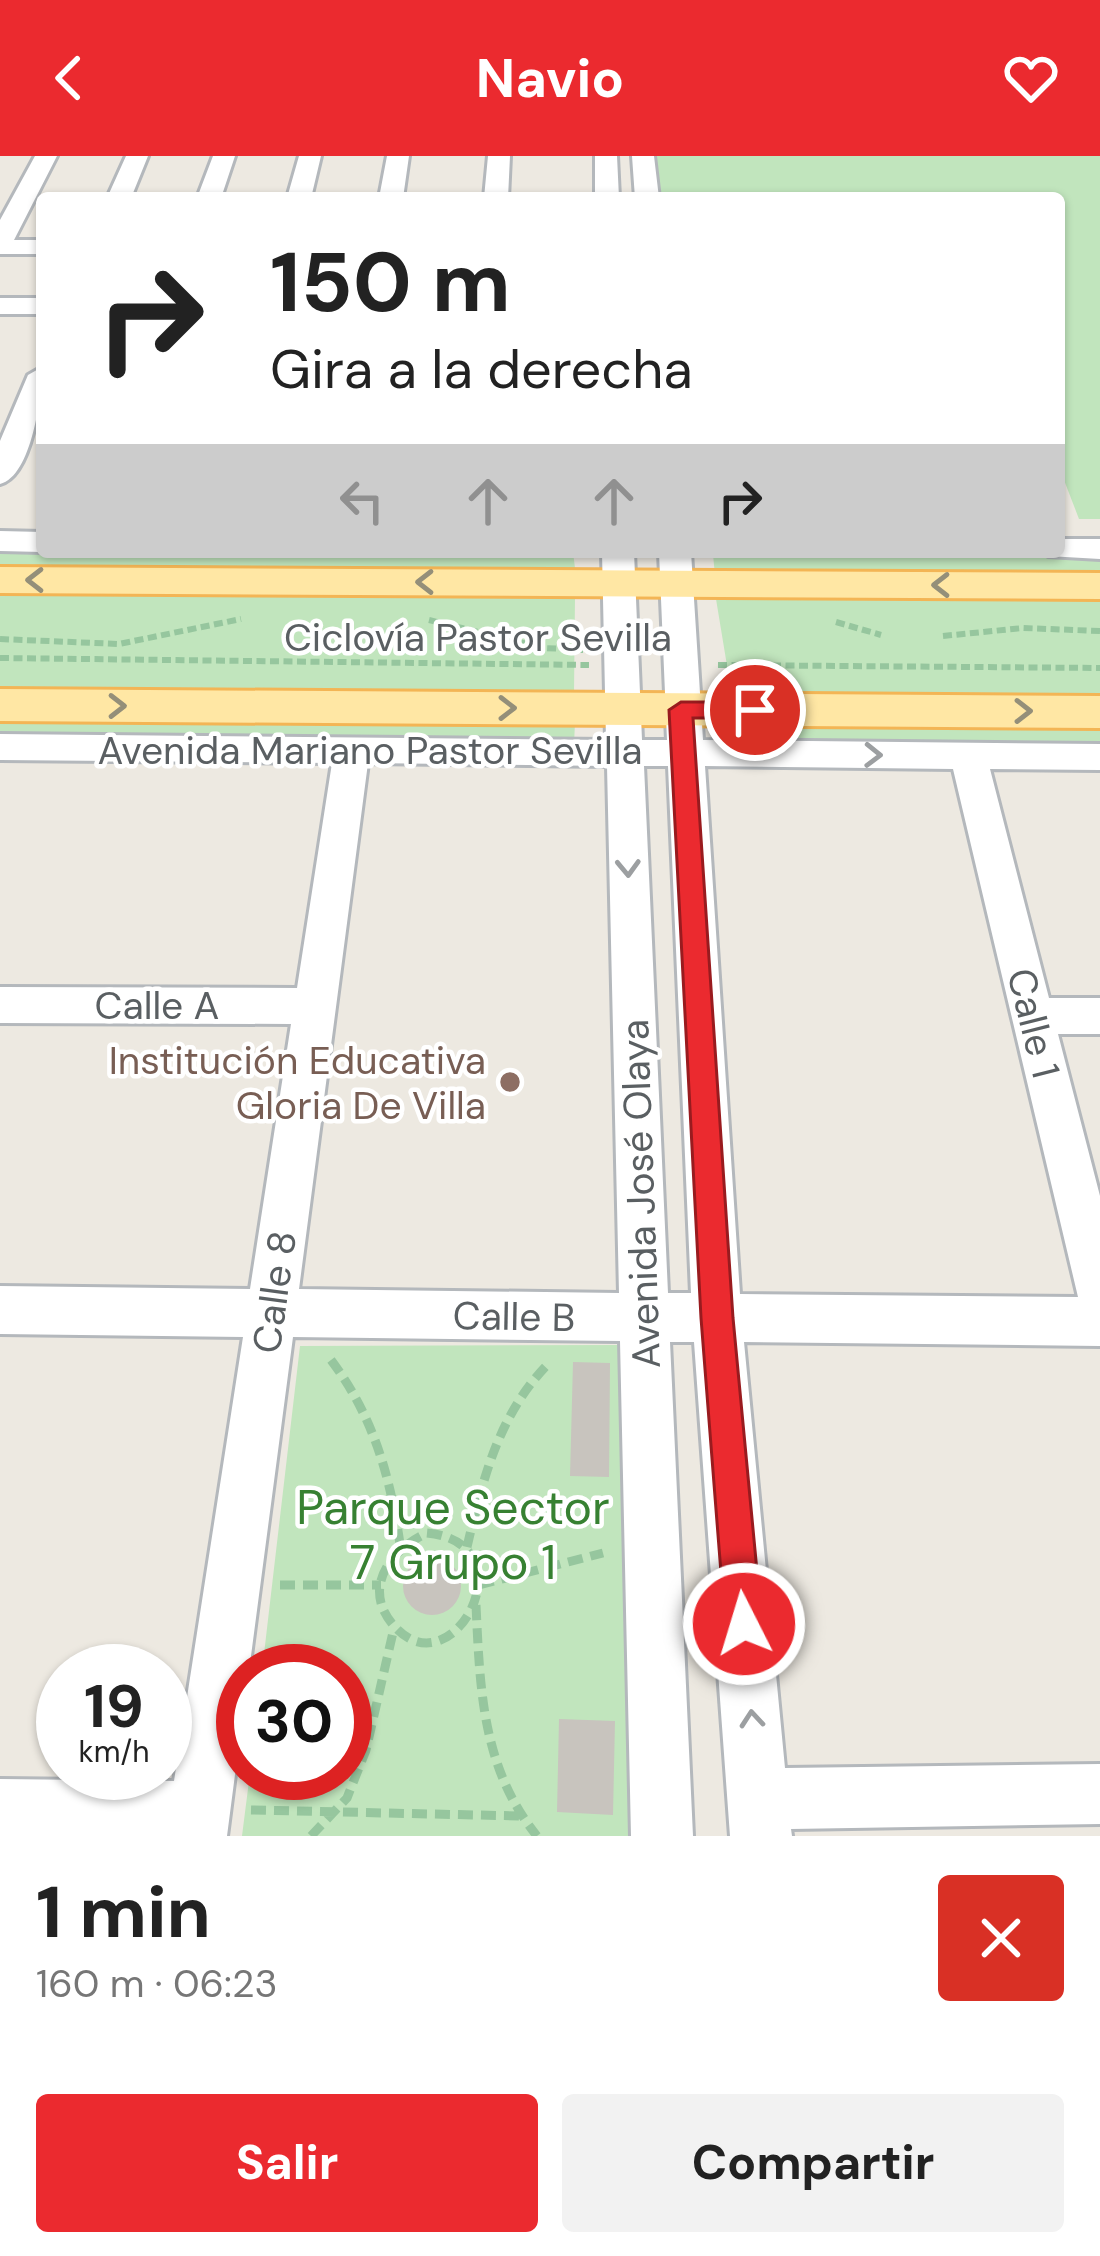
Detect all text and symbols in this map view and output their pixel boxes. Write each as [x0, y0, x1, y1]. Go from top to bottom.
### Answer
text: Navio [476, 43, 624, 114]
icon: back [36, 45, 102, 111]
icon: heart [998, 45, 1064, 111]
text: 150 m [270, 228, 511, 337]
icon: right [72, 240, 228, 396]
text: Gira a la derecha [270, 334, 693, 405]
icon: left [329, 468, 395, 534]
icon: ahead [455, 468, 521, 534]
icon: ahead [581, 468, 647, 534]
icon: right [707, 468, 773, 534]
one-way arrow [25, 567, 43, 593]
one-way arrow [415, 569, 433, 595]
one-way arrow [931, 572, 950, 598]
street label: Ciclovía Pastor Sevilla [284, 612, 672, 663]
pin [704, 659, 806, 761]
icon: arrive [722, 677, 788, 743]
one-way arrow [108, 692, 127, 718]
one-way arrow [499, 695, 517, 721]
one-way arrow [1015, 698, 1033, 724]
street label: Avenida Mariano Pastor Sevilla [97, 725, 643, 776]
one-way arrow [864, 741, 883, 767]
one-way arrow [615, 859, 641, 878]
street label: Calle 1 [995, 963, 1072, 1083]
street label: Calle A [95, 980, 220, 1031]
street label: Avenida José Olaya [609, 1018, 672, 1369]
place label: Institución Educativa Gloria De Villa [109, 1035, 486, 1131]
marker: Institución Educativa Gloria De Villa [497, 1069, 523, 1095]
street label: Calle 8 [241, 1228, 308, 1356]
street label: Calle B [452, 1290, 576, 1343]
park label: Parque Sector 7 Grupo 1 [296, 1476, 610, 1594]
position arrow [681, 1561, 807, 1687]
speed limit sign: 30 [216, 1644, 372, 1800]
text: 19 [84, 1667, 144, 1746]
one-way arrow [740, 1709, 765, 1728]
text: km/h [79, 1732, 149, 1771]
text: 1 min [36, 1866, 211, 1959]
button: close [938, 1875, 1064, 2001]
text: 160 m · 06:23 [36, 1958, 278, 2009]
button: Salir [36, 2094, 538, 2232]
button: Compartir [562, 2094, 1064, 2232]

